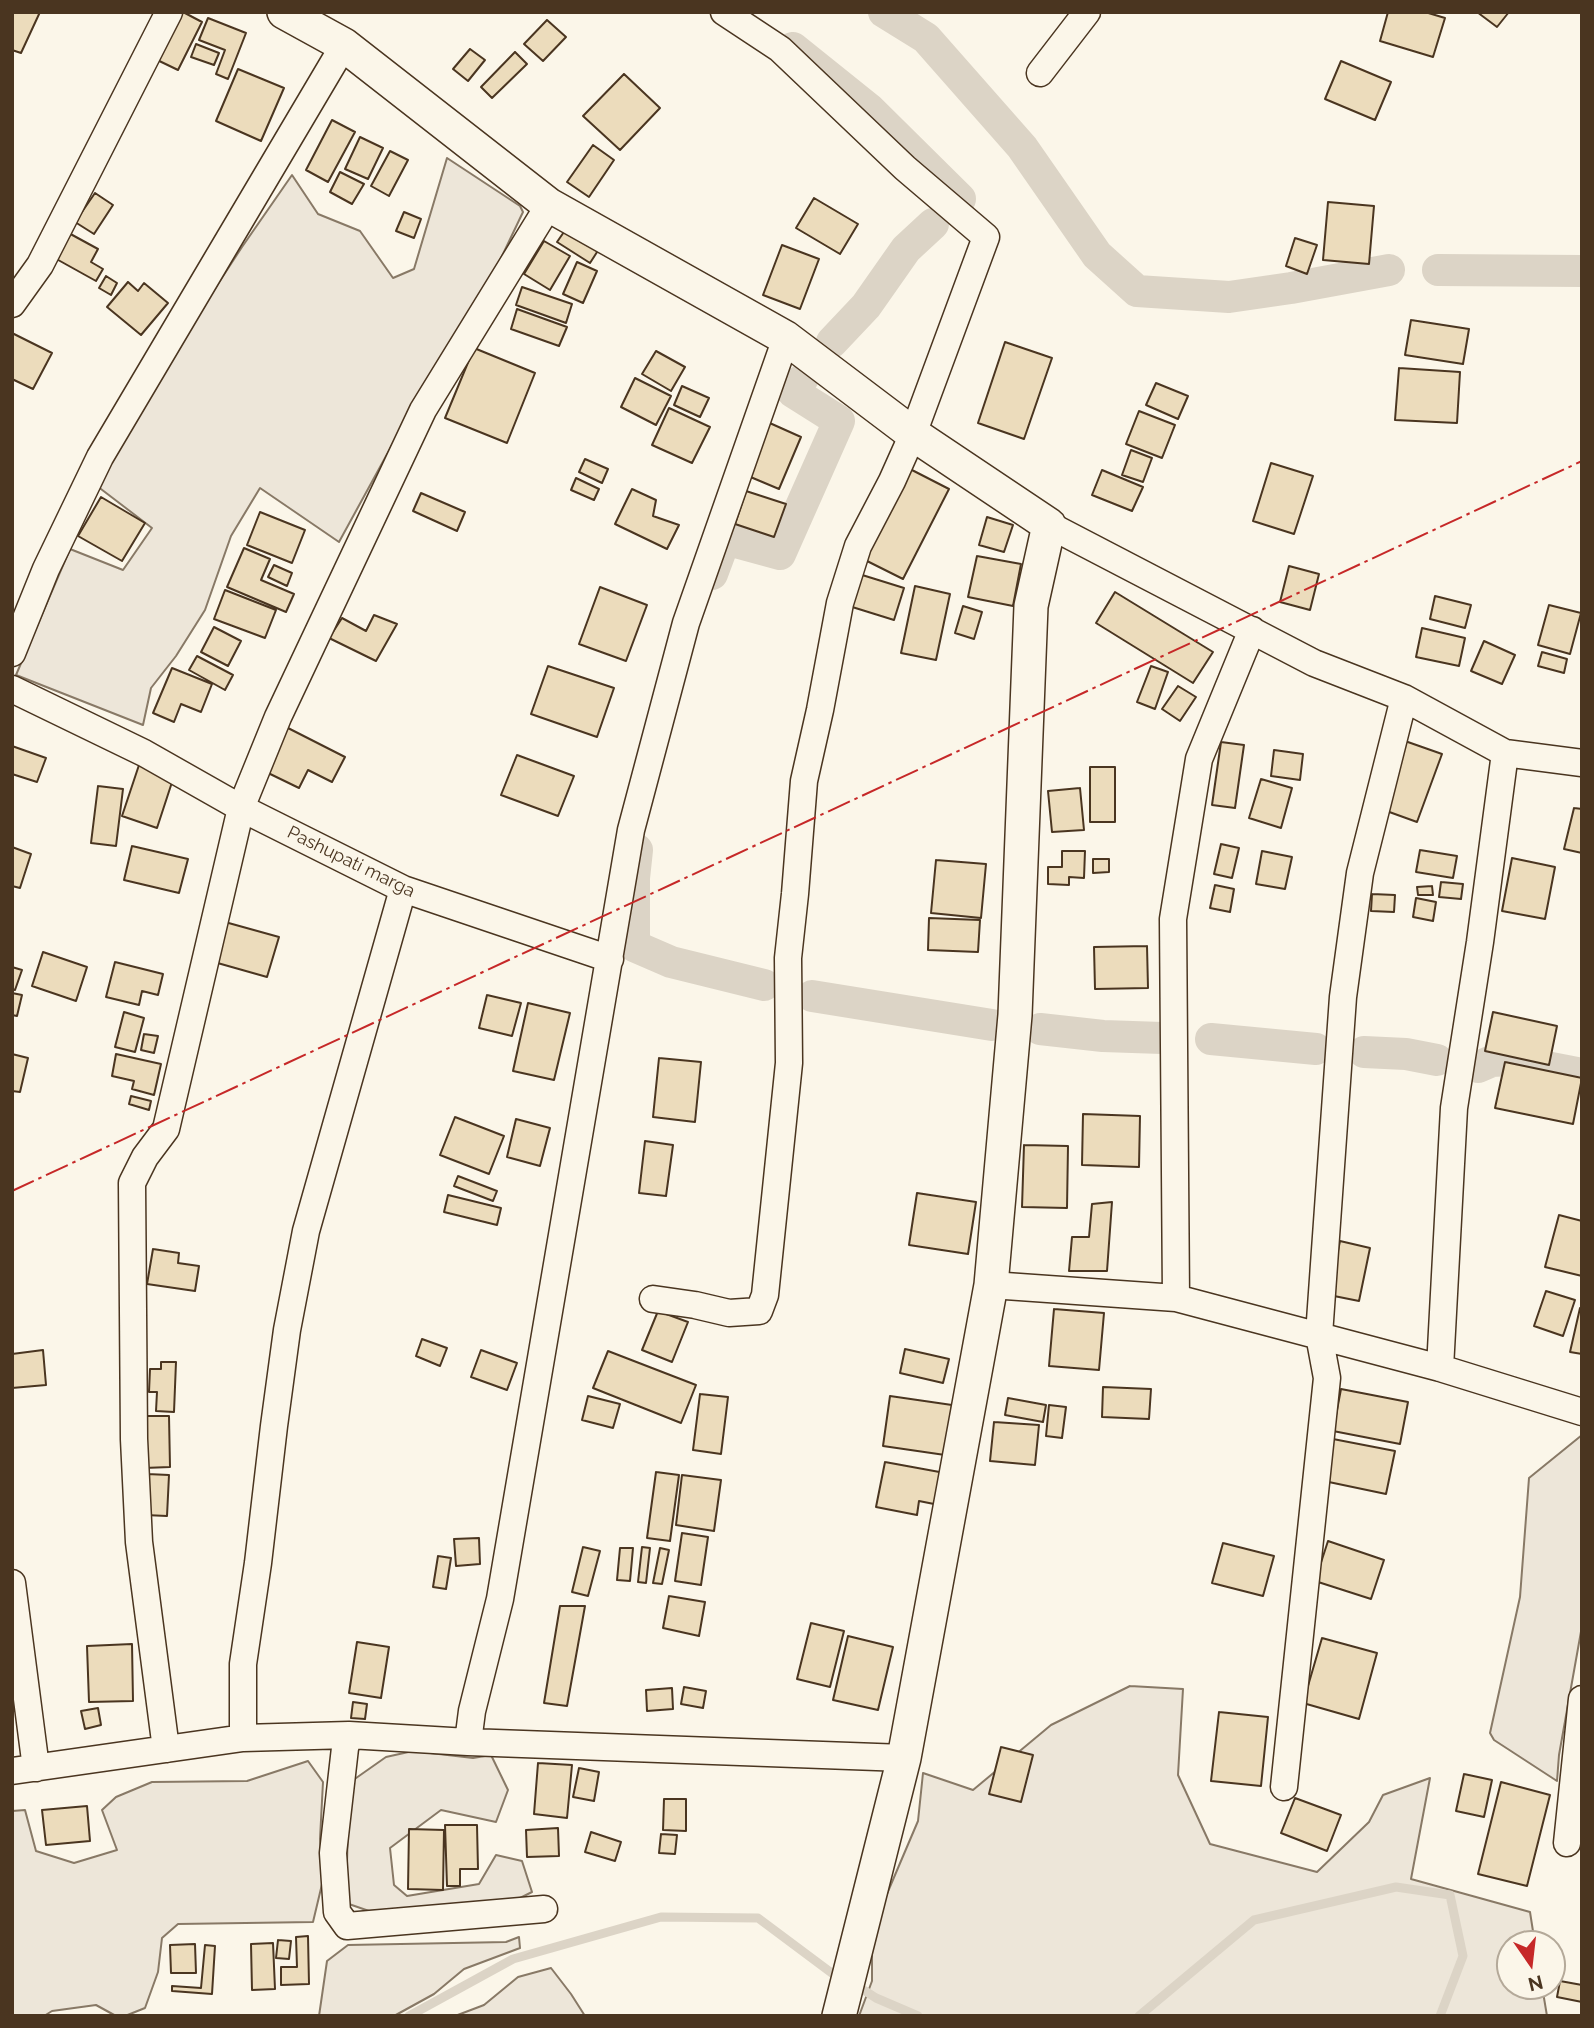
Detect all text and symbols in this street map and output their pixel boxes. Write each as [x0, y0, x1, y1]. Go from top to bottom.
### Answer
street label: Pashupati marga [284, 822, 418, 902]
north arrow [1496, 1930, 1566, 2000]
text: N [1526, 1971, 1545, 1996]

